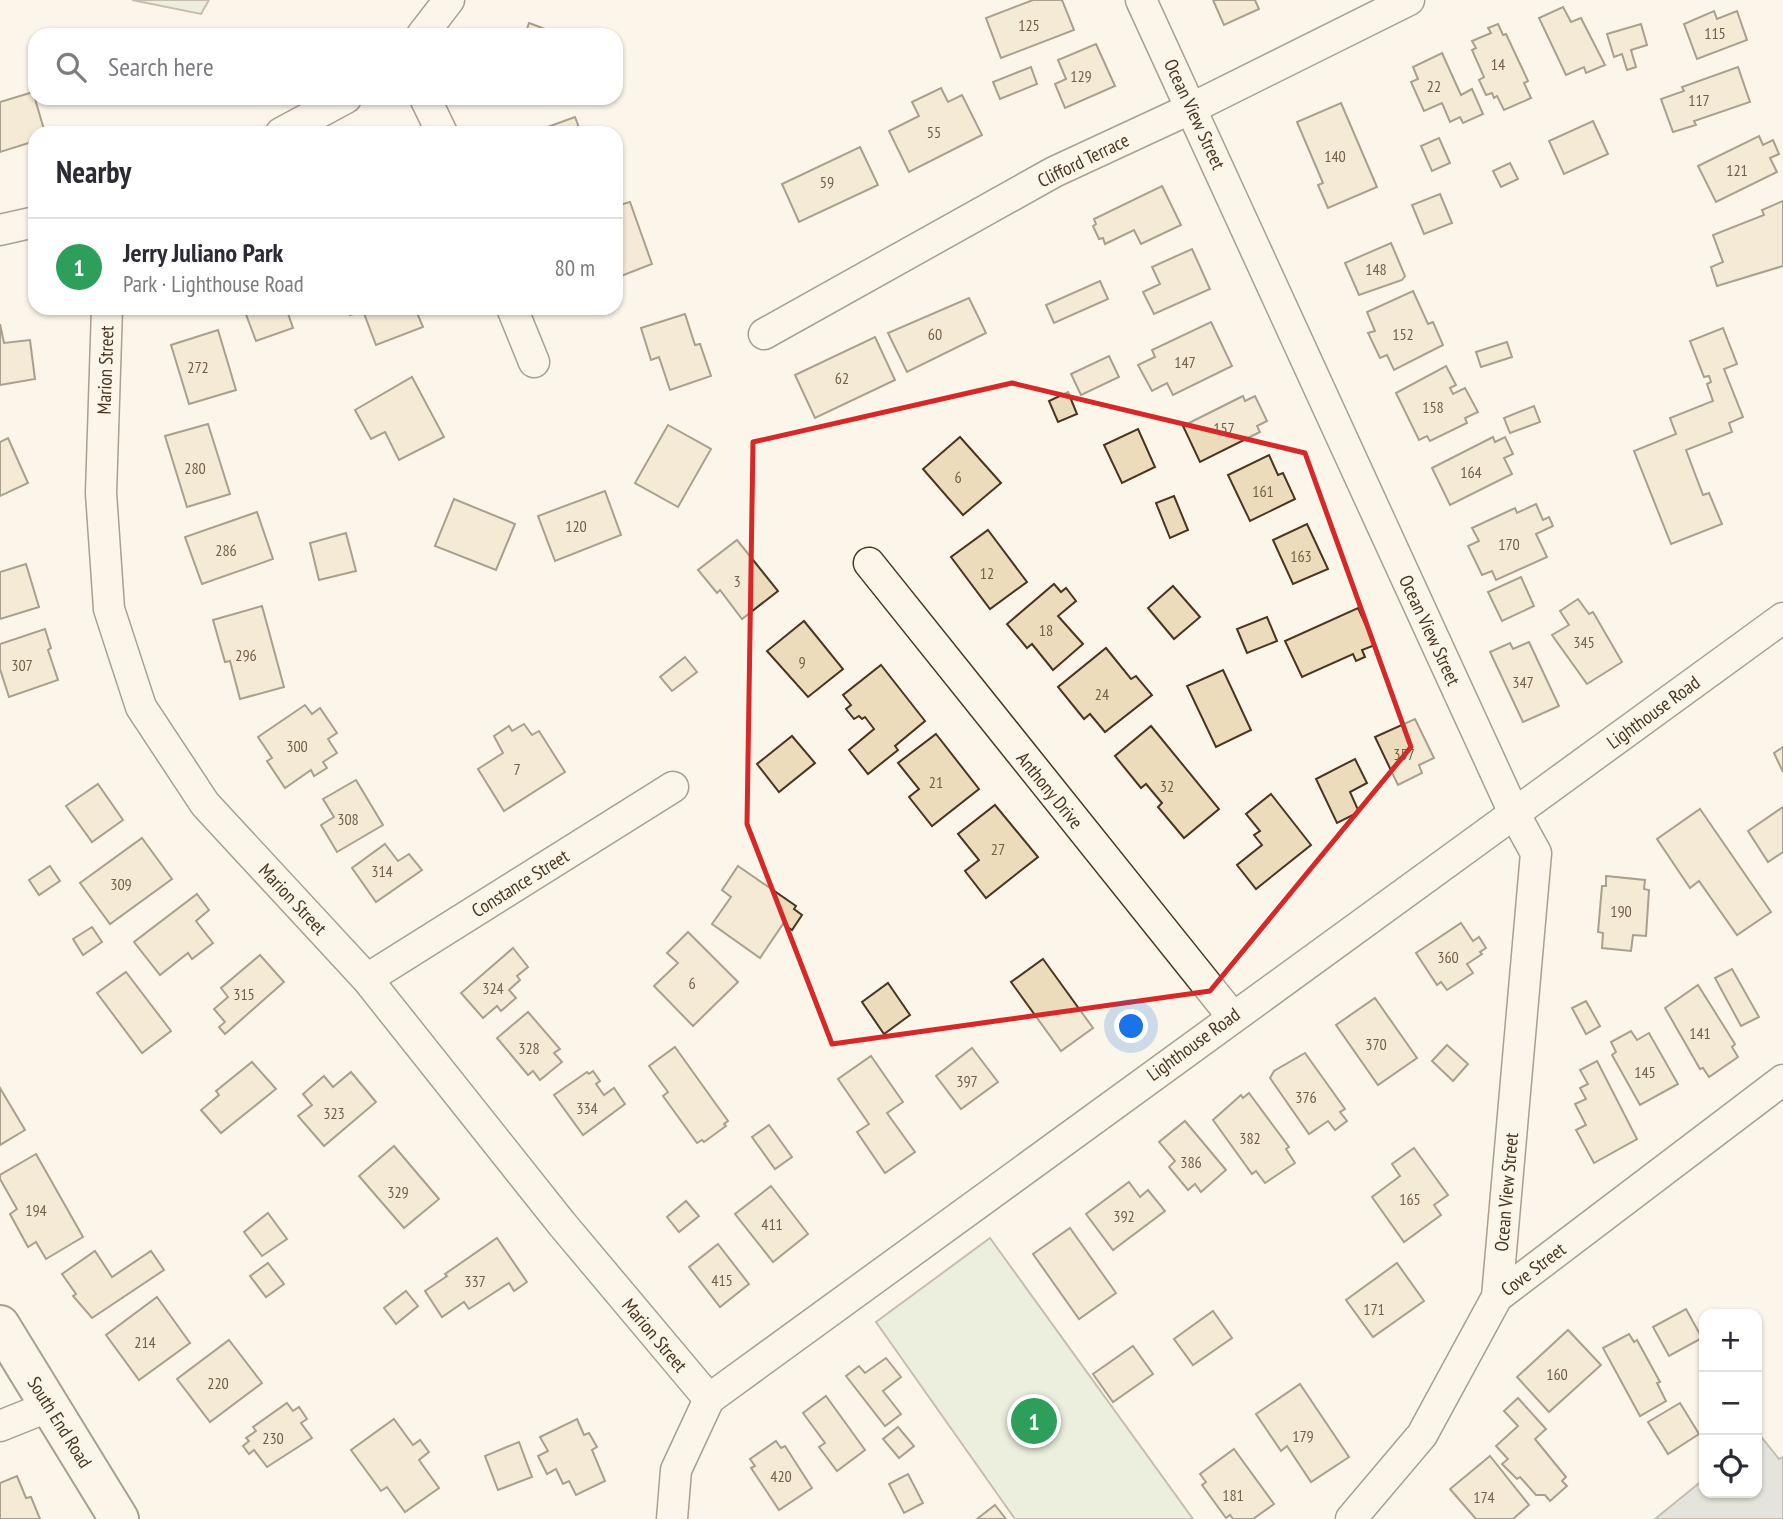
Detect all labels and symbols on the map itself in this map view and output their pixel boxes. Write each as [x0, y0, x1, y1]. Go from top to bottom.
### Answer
house number: 125 [1018, 15, 1040, 35]
house number: 115 [1704, 23, 1726, 43]
house number: 14 [1491, 54, 1505, 74]
street label: Ocean View Street [1159, 55, 1231, 174]
house number: 129 [1070, 66, 1092, 86]
house number: 22 [1427, 76, 1441, 96]
house number: 117 [1688, 90, 1710, 110]
house number: 55 [927, 122, 941, 142]
street label: Clifford Terrace [1033, 128, 1133, 192]
house number: 140 [1324, 146, 1346, 166]
house number: 121 [1726, 160, 1748, 180]
house number: 59 [820, 172, 834, 192]
house number: 148 [1365, 259, 1387, 279]
street label: Marion Street [91, 324, 119, 415]
house number: 60 [928, 324, 942, 344]
house number: 152 [1392, 324, 1414, 344]
house number: 147 [1174, 352, 1196, 372]
house number: 272 [187, 357, 209, 377]
house number: 62 [835, 368, 849, 388]
house number: 158 [1422, 397, 1444, 417]
house number: 157 [1213, 418, 1235, 438]
house number: 280 [184, 458, 206, 478]
house number: 164 [1460, 462, 1482, 482]
house number: 6 [954, 467, 962, 487]
house number: 161 [1252, 481, 1274, 501]
house number: 120 [565, 516, 587, 536]
house number: 170 [1498, 534, 1520, 554]
house number: 286 [215, 540, 237, 560]
house number: 163 [1290, 546, 1312, 566]
house number: 12 [980, 563, 994, 583]
house number: 3 [733, 571, 741, 591]
street label: Ocean View Street [1394, 571, 1466, 690]
house number: 18 [1039, 620, 1053, 640]
house number: 345 [1573, 632, 1595, 652]
house number: 296 [235, 645, 257, 665]
house number: 9 [798, 652, 806, 672]
house number: 307 [11, 655, 33, 675]
street label: Lighthouse Road [1602, 670, 1704, 754]
house number: 347 [1512, 672, 1534, 692]
house number: 24 [1095, 684, 1109, 704]
house number: 300 [286, 736, 308, 756]
house number: 357 [1393, 744, 1415, 764]
street label: Anthony Drive [1012, 746, 1089, 834]
house number: 7 [513, 759, 521, 779]
house number: 21 [929, 772, 943, 792]
house number: 32 [1160, 776, 1174, 796]
house number: 308 [337, 809, 359, 829]
house number: 27 [991, 839, 1005, 859]
street label: Constance Street [467, 843, 574, 922]
street label: Marion Street [254, 858, 333, 940]
house number: 314 [371, 861, 393, 881]
house number: 309 [110, 874, 132, 894]
house number: 190 [1610, 901, 1632, 921]
house number: 360 [1437, 947, 1459, 967]
house number: 6 [688, 973, 696, 993]
house number: 324 [482, 978, 504, 998]
house number: 315 [233, 984, 255, 1004]
street label: Lighthouse Road [1142, 1002, 1244, 1086]
your location [1114, 1009, 1148, 1043]
house number: 141 [1689, 1023, 1711, 1043]
house number: 370 [1365, 1034, 1387, 1054]
house number: 328 [518, 1038, 540, 1058]
house number: 145 [1634, 1062, 1656, 1082]
house number: 397 [956, 1071, 978, 1091]
house number: 376 [1295, 1087, 1317, 1107]
house number: 334 [576, 1098, 598, 1118]
house number: 323 [323, 1103, 345, 1123]
house number: 382 [1239, 1128, 1261, 1148]
street label: Ocean View Street [1489, 1131, 1523, 1252]
house number: 386 [1180, 1152, 1202, 1172]
house number: 329 [387, 1182, 409, 1202]
house number: 165 [1399, 1189, 1421, 1209]
house number: 194 [25, 1200, 47, 1220]
house number: 392 [1113, 1206, 1135, 1226]
house number: 411 [761, 1214, 783, 1234]
street label: Cove Street [1496, 1236, 1571, 1301]
house number: 415 [711, 1270, 733, 1290]
house number: 337 [464, 1271, 486, 1291]
street label: Marion Street [617, 1293, 693, 1377]
house number: 171 [1363, 1299, 1385, 1319]
house number: 214 [134, 1332, 156, 1352]
house number: 160 [1546, 1364, 1568, 1384]
street label: South End Road [22, 1372, 98, 1472]
house number: 220 [207, 1373, 229, 1393]
pin: 1 [1011, 1395, 1057, 1447]
house number: 179 [1292, 1426, 1314, 1446]
house number: 230 [262, 1428, 284, 1448]
house number: 420 [770, 1466, 792, 1486]
house number: 181 [1222, 1485, 1244, 1505]
house number: 174 [1473, 1487, 1495, 1507]

